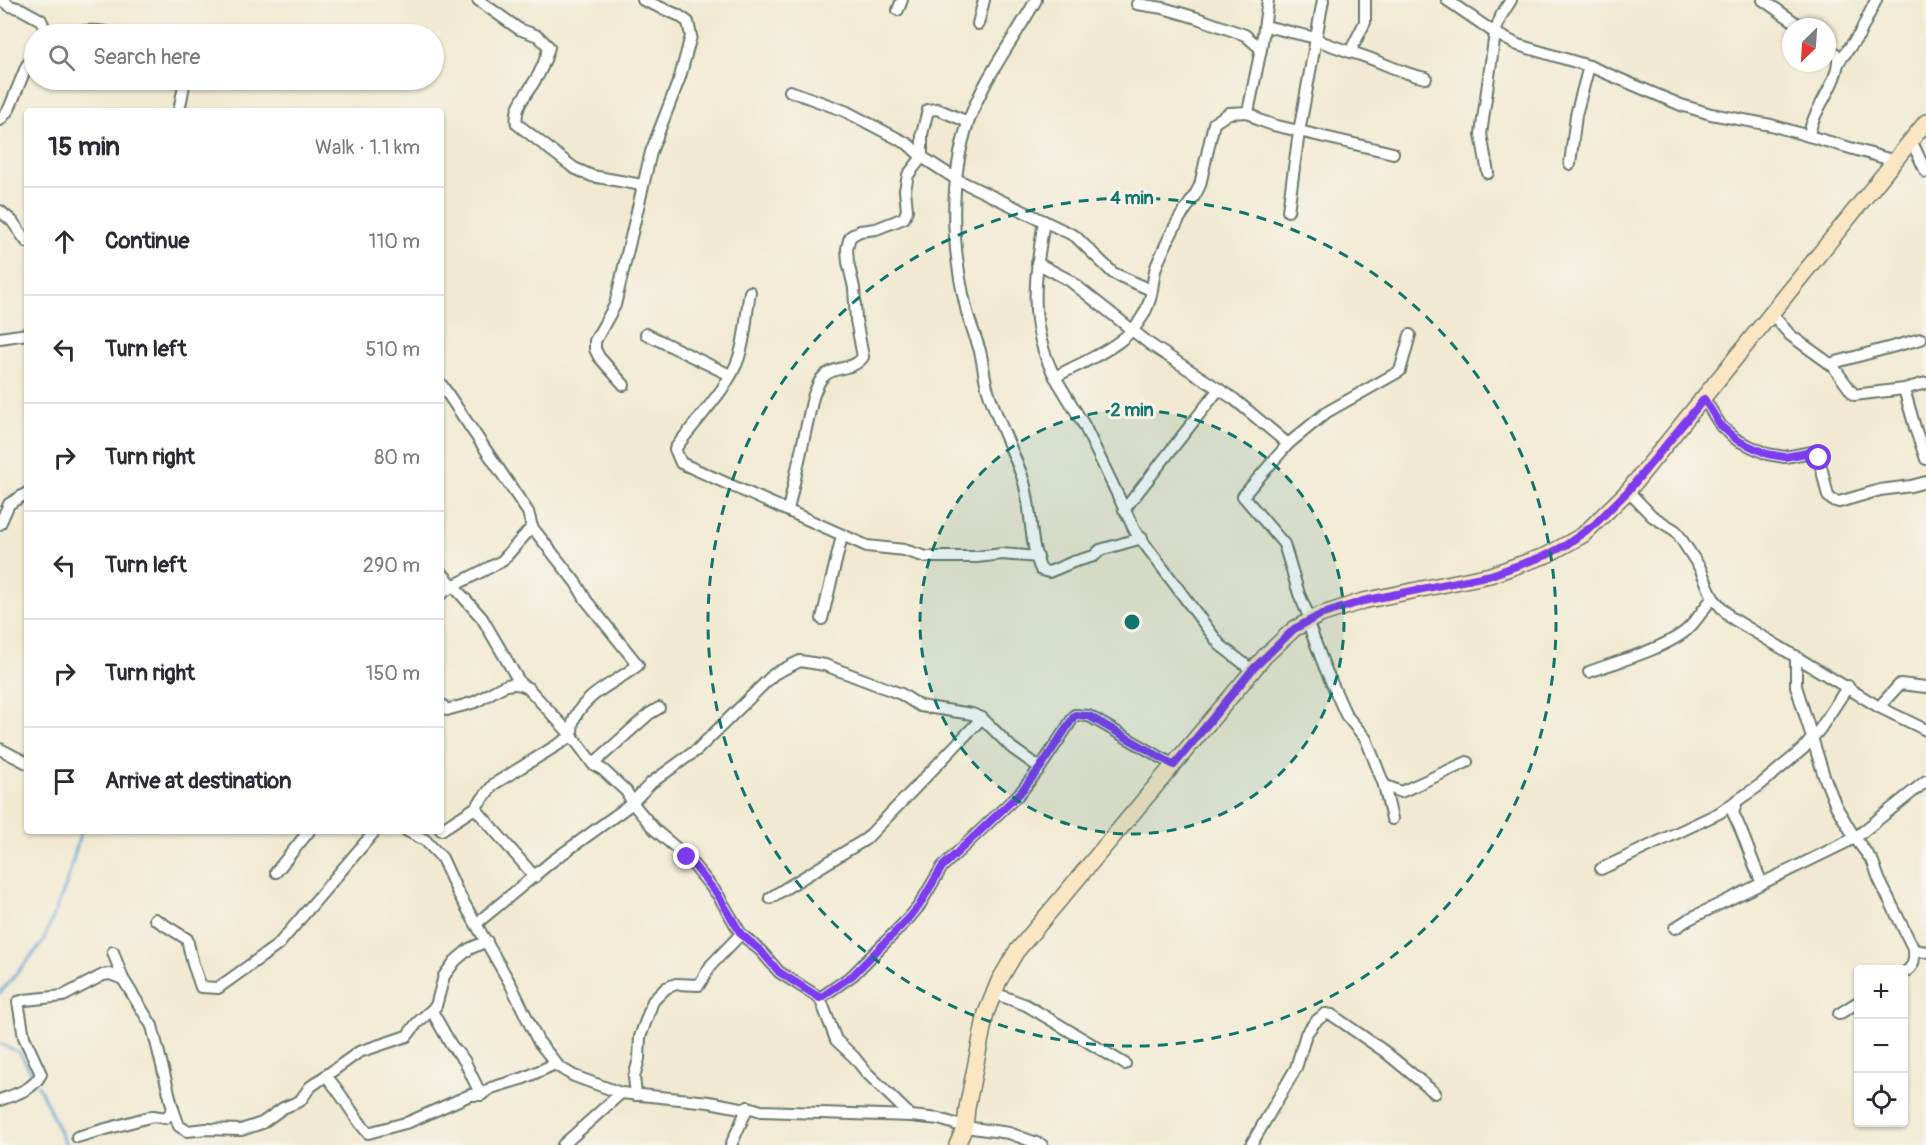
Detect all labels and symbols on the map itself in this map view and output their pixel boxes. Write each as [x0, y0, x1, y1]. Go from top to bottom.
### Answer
north arrow [1782, 18, 1836, 72]
text: 4 min [1110, 187, 1154, 210]
text: 2 min [1110, 399, 1154, 422]
route start [1805, 444, 1831, 470]
centre of rings [1122, 612, 1142, 632]
route end [673, 843, 699, 869]

